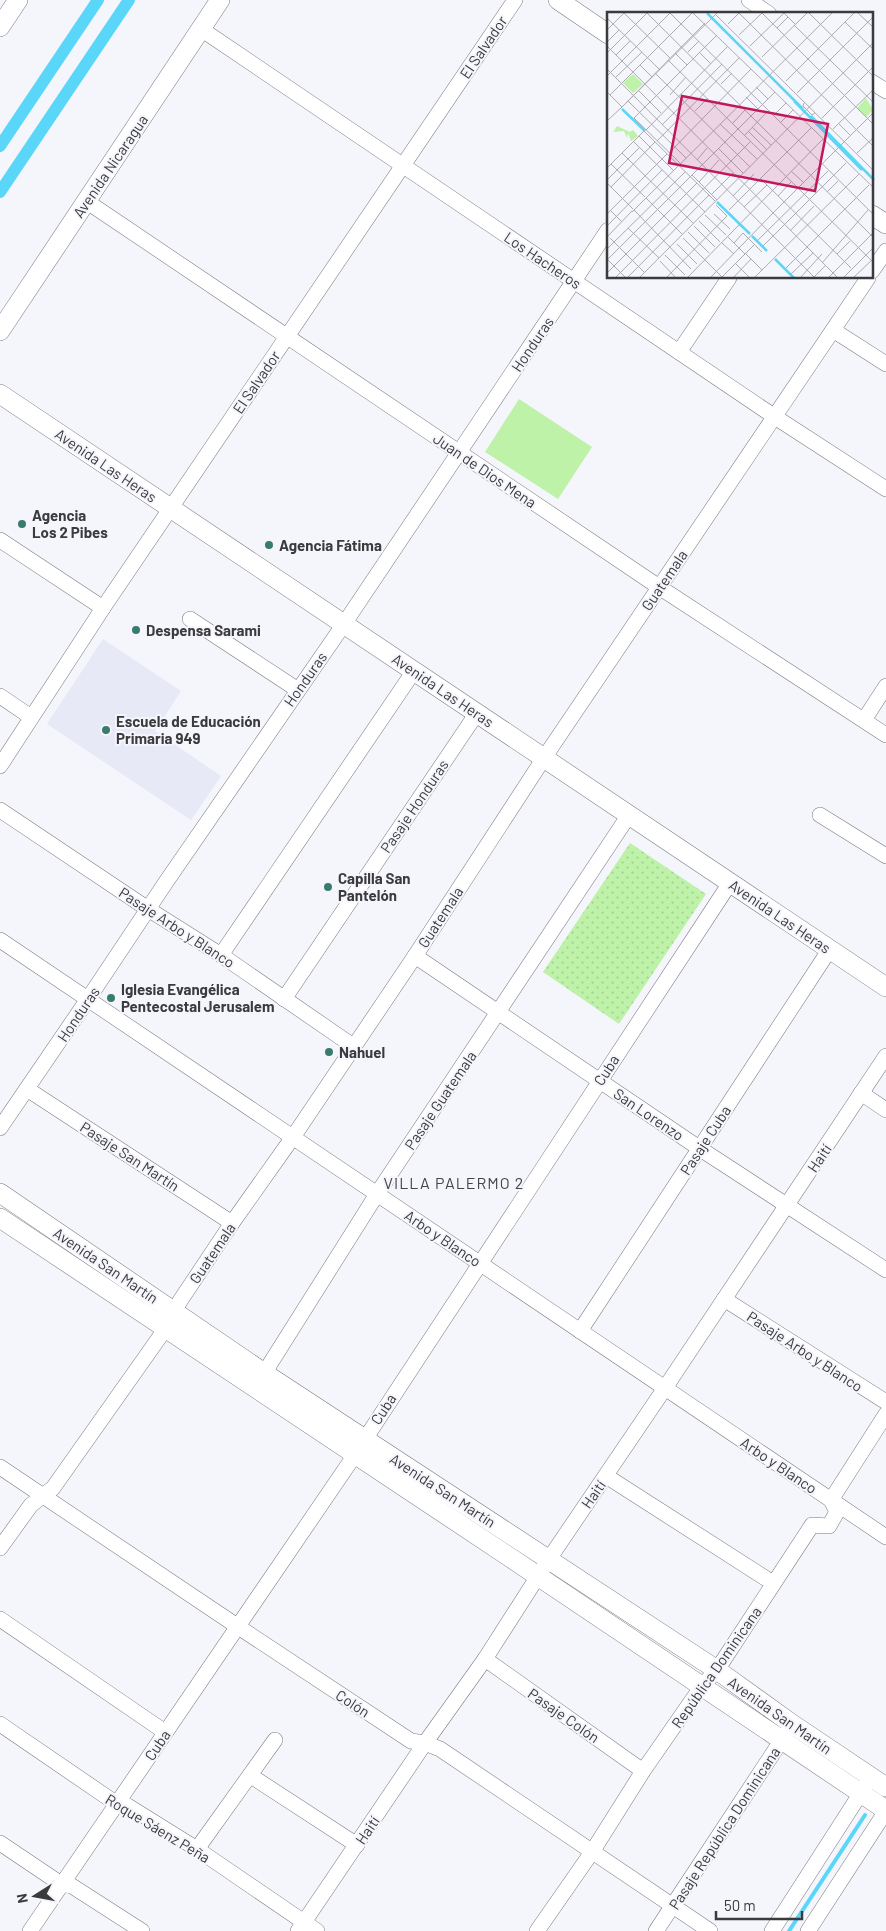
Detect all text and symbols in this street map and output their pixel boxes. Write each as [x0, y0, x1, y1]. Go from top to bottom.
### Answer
street label: El Salvador [455, 12, 511, 82]
inset map [607, 12, 874, 279]
street label: Avenida Nicaragua [69, 111, 151, 221]
street label: Los Hacheros [501, 228, 585, 292]
street label: Honduras [507, 313, 557, 375]
street label: El Salvador [228, 347, 284, 417]
street label: Avenida Las Heras [52, 424, 160, 506]
street label: Juan de Dios Mena [430, 429, 540, 511]
place label: Agencia Los 2 Pibes [32, 506, 108, 541]
marker: Agencia Los 2 Pibes [16, 518, 28, 530]
place label: Agencia Fátima [279, 536, 382, 554]
marker: Agencia Fátima [263, 539, 275, 551]
street label: Guatemala [637, 546, 691, 614]
place label: Despensa Sarami [146, 621, 261, 639]
marker: Despensa Sarami [130, 624, 142, 636]
street label: Honduras [280, 648, 330, 710]
street label: Avenida Las Heras [389, 649, 497, 731]
place label: Escuela de Educación Primaria 949 [116, 712, 261, 747]
marker: Escuela de Educación Primaria 949 [100, 724, 112, 736]
street label: Pasaje Honduras [376, 756, 452, 856]
place label: Capilla San Pantelón [338, 869, 411, 904]
street label: Avenida Las Heras [726, 875, 834, 957]
marker: Capilla San Pantelón [322, 881, 334, 893]
street label: Pasaje Arbo y Blanco [116, 883, 238, 971]
street label: Guatemala [414, 883, 466, 951]
place label: Iglesia Evangélica Pentecostal Jerusalem [121, 980, 275, 1015]
street label: Honduras [53, 983, 103, 1045]
marker: Iglesia Evangélica Pentecostal Jerusalem [105, 992, 117, 1004]
place label: Nahuel [339, 1043, 385, 1061]
marker: Nahuel [323, 1046, 335, 1058]
street label: Pasaje Guatemala [400, 1047, 480, 1153]
street label: Cuba [589, 1051, 623, 1089]
street label: San Lorenzo [611, 1084, 687, 1144]
street label: Pasaje Cuba [676, 1102, 734, 1178]
street label: Pasaje San Martín [77, 1117, 183, 1195]
street label: Haití [803, 1141, 835, 1175]
district label: VILLA PALERMO 2 [384, 1173, 524, 1192]
street label: Arbo y Blanco [401, 1206, 485, 1270]
street label: Guatemala [185, 1219, 239, 1287]
street label: Avenida San Martín [50, 1223, 162, 1307]
street label: Pasaje Arbo y Blanco [744, 1307, 866, 1395]
street label: Cuba [366, 1390, 400, 1428]
street label: Arbo y Blanco [737, 1433, 821, 1497]
street label: Avenida San Martín [387, 1449, 499, 1531]
street label: Haití [577, 1477, 609, 1511]
street label: República Dominicana [667, 1603, 765, 1731]
street label: Avenida San Martín [725, 1672, 835, 1758]
street label: Pasaje Colón [525, 1684, 603, 1746]
street label: Colón [333, 1685, 373, 1721]
street label: Cuba [140, 1726, 174, 1764]
street label: Pasaje República Dominicana [665, 1743, 783, 1913]
street label: Roque Sáenz Peña [102, 1790, 214, 1866]
street label: Haití [351, 1813, 383, 1847]
north arrow [10, 1871, 60, 1921]
scale bar [716, 1888, 802, 1920]
text: N [13, 1892, 31, 1905]
text: 50 m [724, 1896, 756, 1914]

